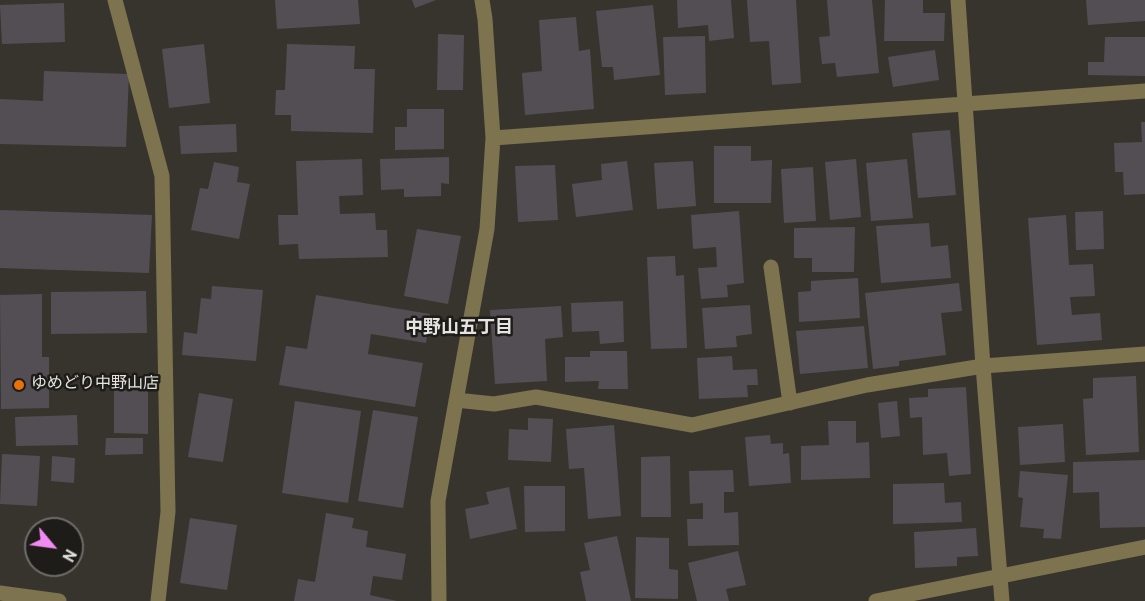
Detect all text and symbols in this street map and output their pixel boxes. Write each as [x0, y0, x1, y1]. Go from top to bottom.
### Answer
district label: 中野山五丁目 [405, 318, 513, 340]
place label: ゆめどり中野山店 [31, 375, 159, 395]
marker: ゆめどり中野山店 [12, 378, 26, 392]
north arrow [24, 517, 84, 577]
text: N [56, 545, 80, 565]

